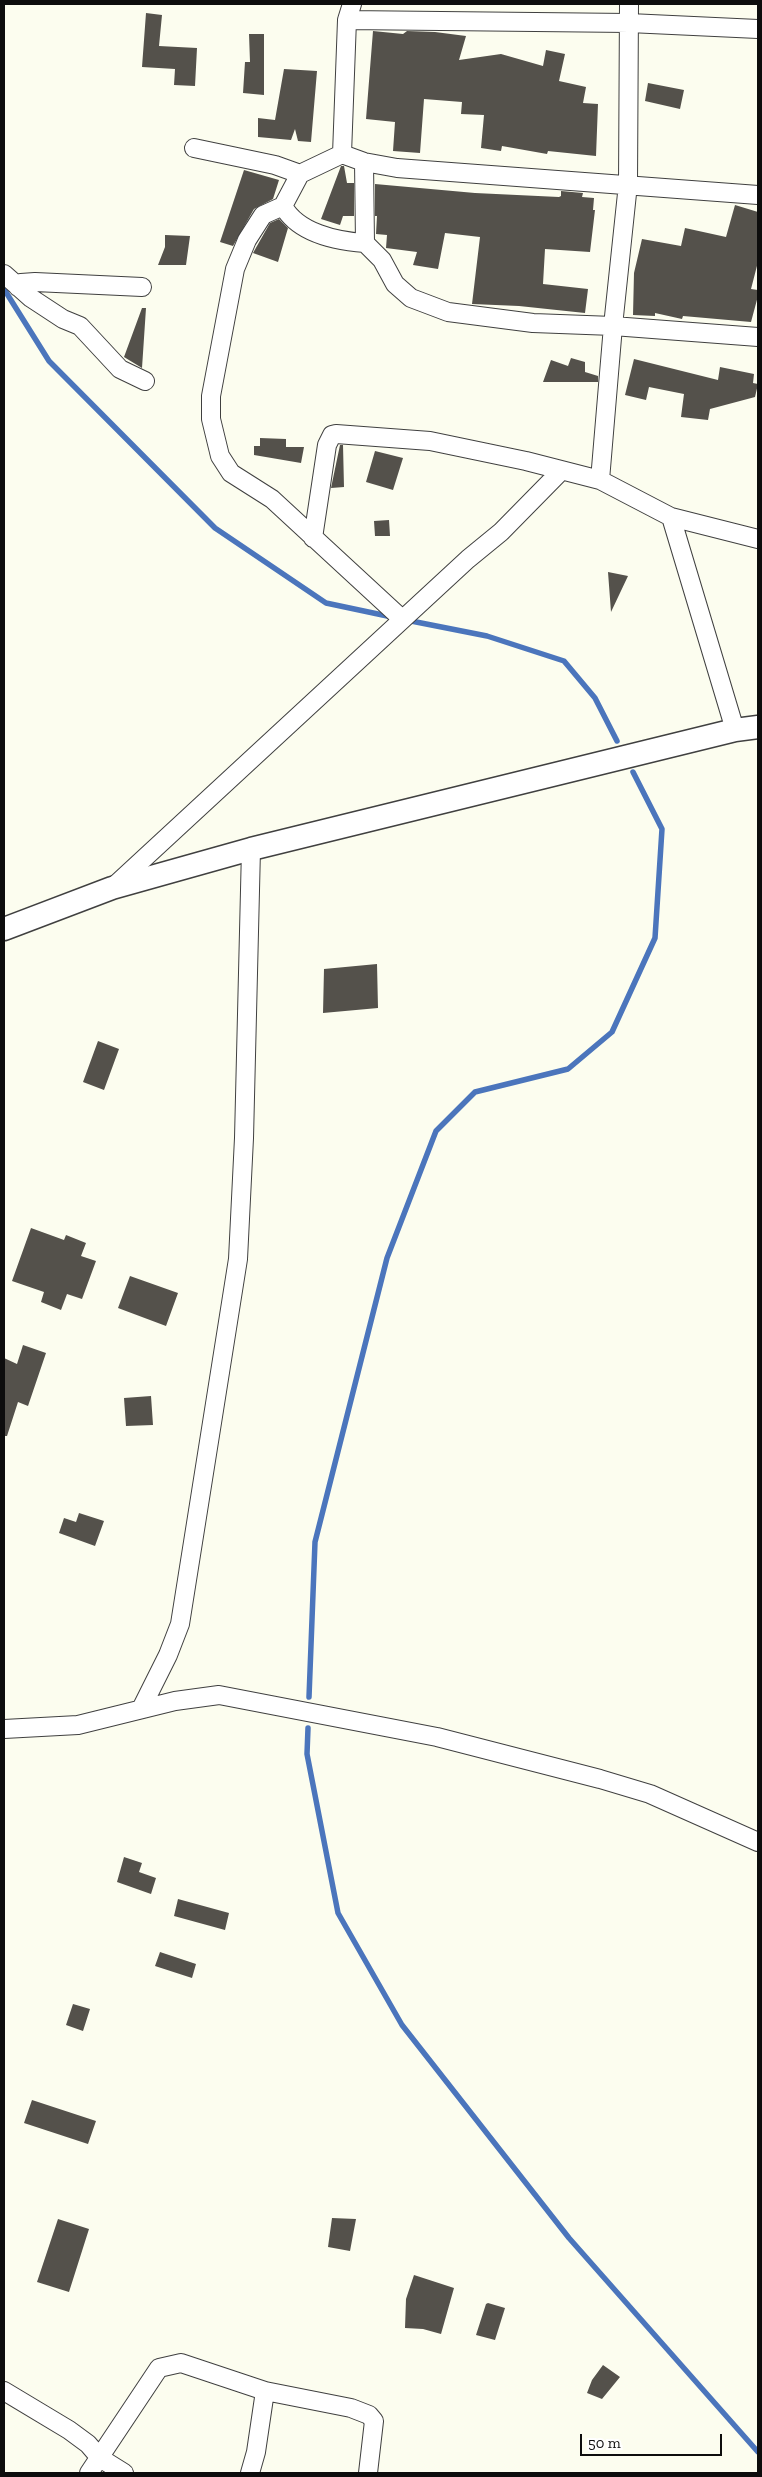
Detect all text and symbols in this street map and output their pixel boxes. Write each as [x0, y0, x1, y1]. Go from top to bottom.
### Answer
scale bar [582, 2424, 724, 2456]
text: 50 m [588, 2434, 621, 2452]

